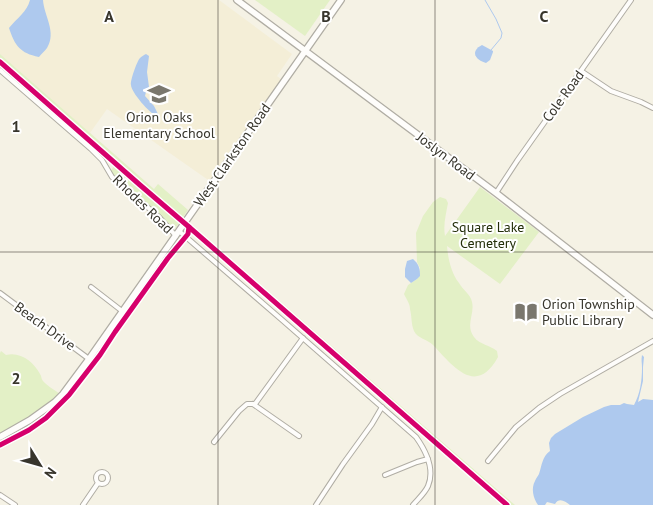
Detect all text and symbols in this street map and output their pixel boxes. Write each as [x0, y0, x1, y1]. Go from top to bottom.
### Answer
text: A [104, 6, 114, 26]
text: B [321, 6, 331, 26]
text: C [540, 6, 549, 26]
street label: Cole Road [538, 67, 588, 125]
school or university icon: Orion Oaks Elementary School [146, 81, 172, 107]
street label: West Clarkston Road [190, 100, 274, 210]
place label: Orion Oaks Elementary School [103, 108, 215, 142]
text: 1 [11, 116, 21, 136]
street label: Joslyn Road [412, 127, 479, 184]
street label: Rhodes Road [109, 171, 177, 237]
park label: Square Lake Cemetery [452, 218, 524, 252]
place label: Orion Township Public Library [542, 295, 635, 329]
street label: Beach Drive [11, 298, 79, 354]
library icon: Orion Township Public Library [513, 299, 539, 325]
text: 2 [11, 368, 21, 388]
north arrow [15, 440, 65, 490]
text: N [40, 464, 60, 482]

